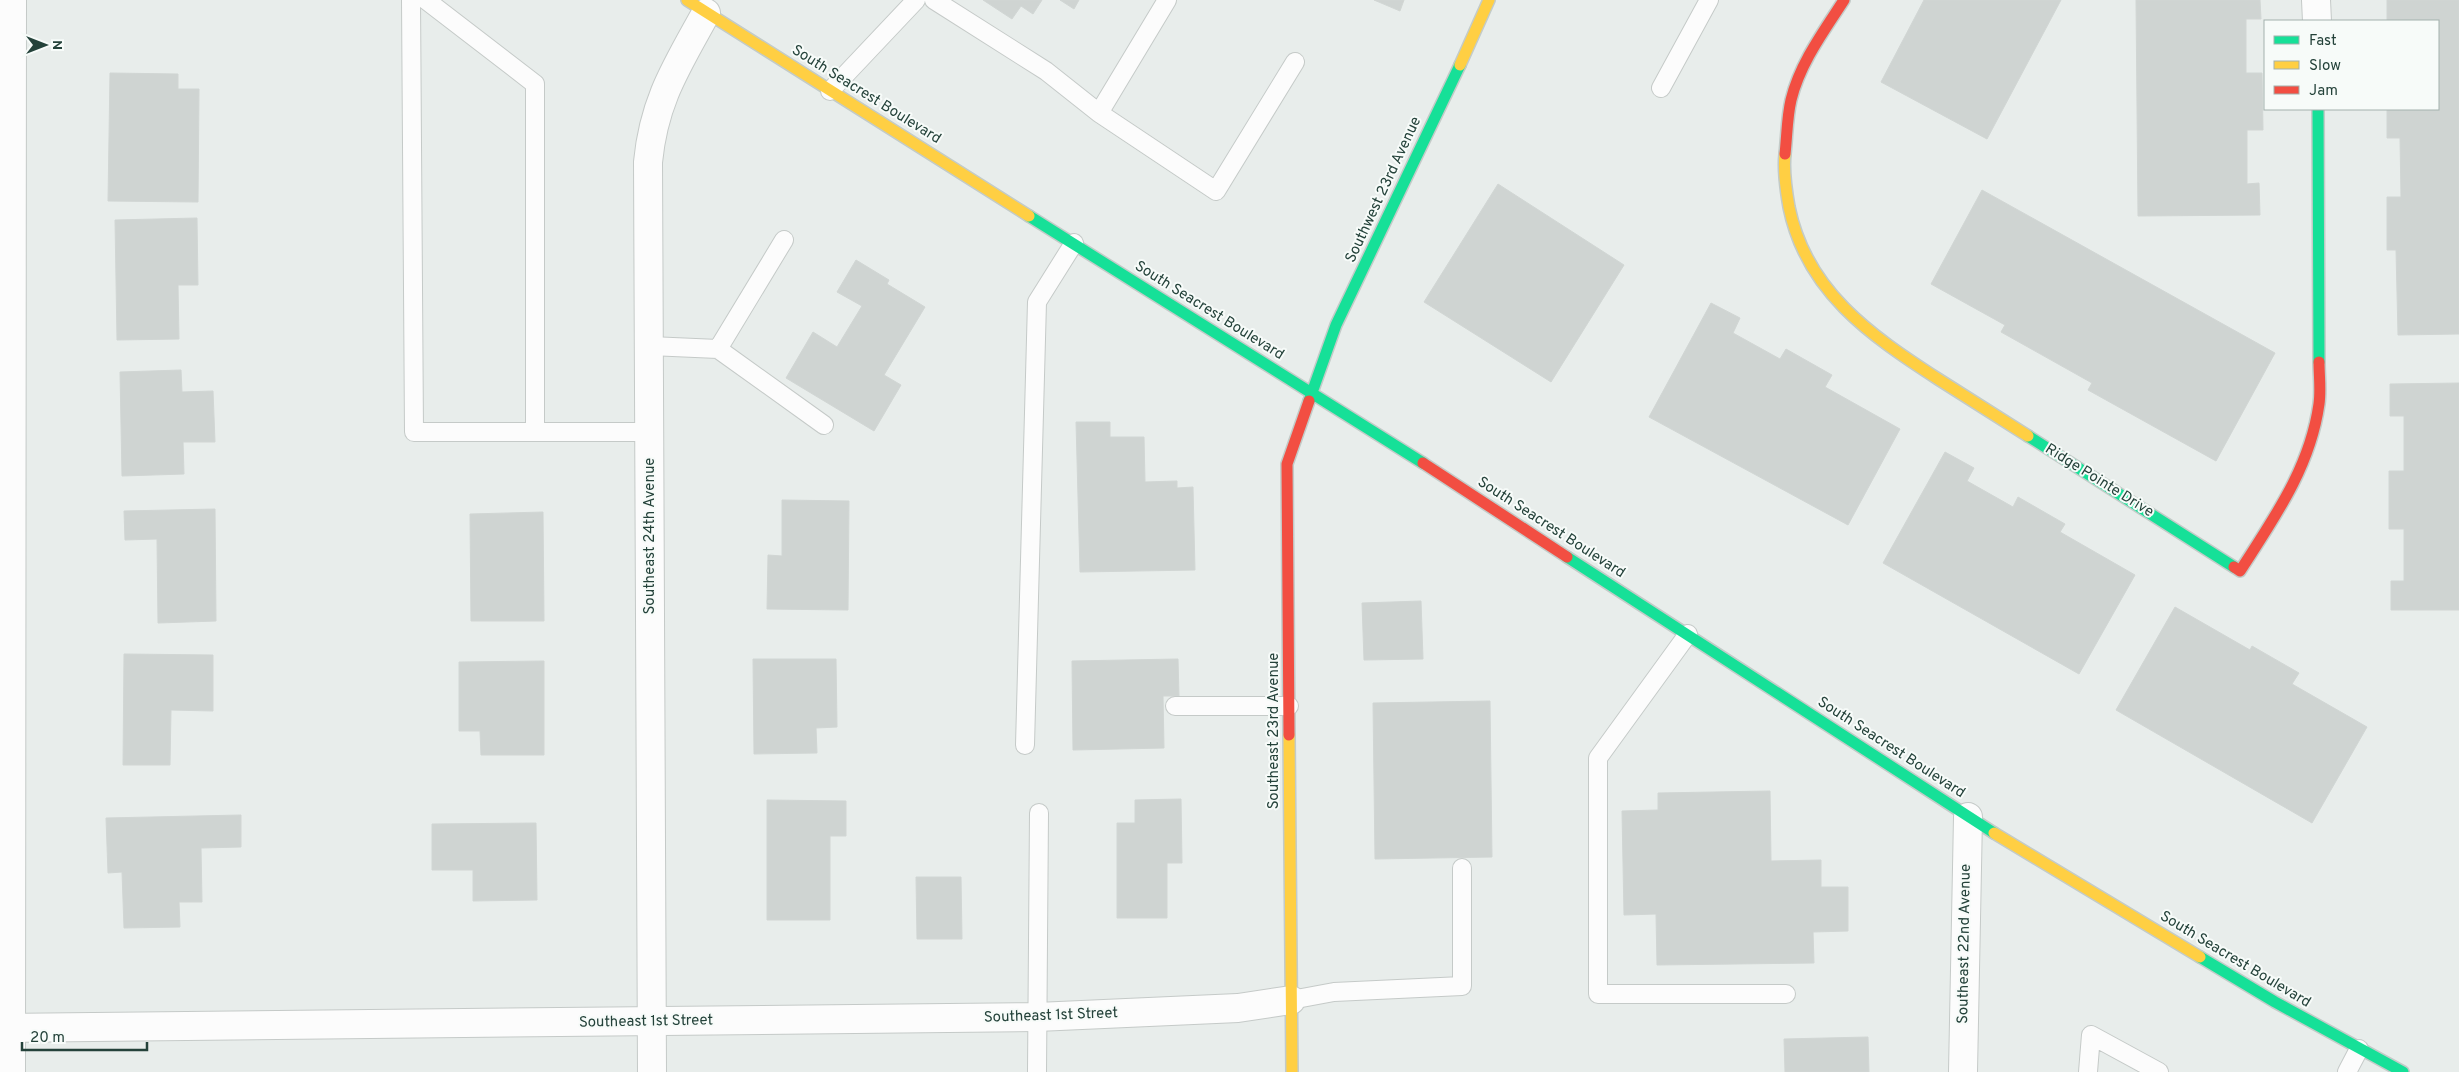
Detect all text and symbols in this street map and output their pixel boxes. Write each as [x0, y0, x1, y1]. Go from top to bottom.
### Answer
north arrow [20, 20, 70, 70]
legend [2264, 20, 2439, 110]
text: Fast [2309, 32, 2337, 51]
text: N [48, 40, 65, 50]
street label: South Seacrest Boulevard [788, 41, 944, 149]
text: Slow [2309, 57, 2341, 76]
text: Jam [2309, 82, 2338, 101]
street label: Southwest 23rd Avenue [1342, 114, 1426, 266]
street label: South Seacrest Boulevard [1131, 257, 1287, 365]
street label: Ridge Pointe Drive [2041, 440, 2157, 522]
street label: Southeast 24th Avenue [641, 458, 660, 614]
street label: South Seacrest Boulevard [1473, 473, 1629, 583]
street label: Southeast 23rd Avenue [1265, 653, 1284, 809]
street label: South Seacrest Boulevard [1813, 693, 1969, 803]
street label: Southeast 22nd Avenue [1954, 864, 1976, 1024]
street label: South Seacrest Boulevard [2156, 907, 2314, 1013]
street label: Southeast 1st Street [984, 1004, 1118, 1028]
street label: Southeast 1st Street [579, 1011, 713, 1033]
scale bar [22, 1020, 148, 1052]
text: 20 m [30, 1029, 65, 1048]

